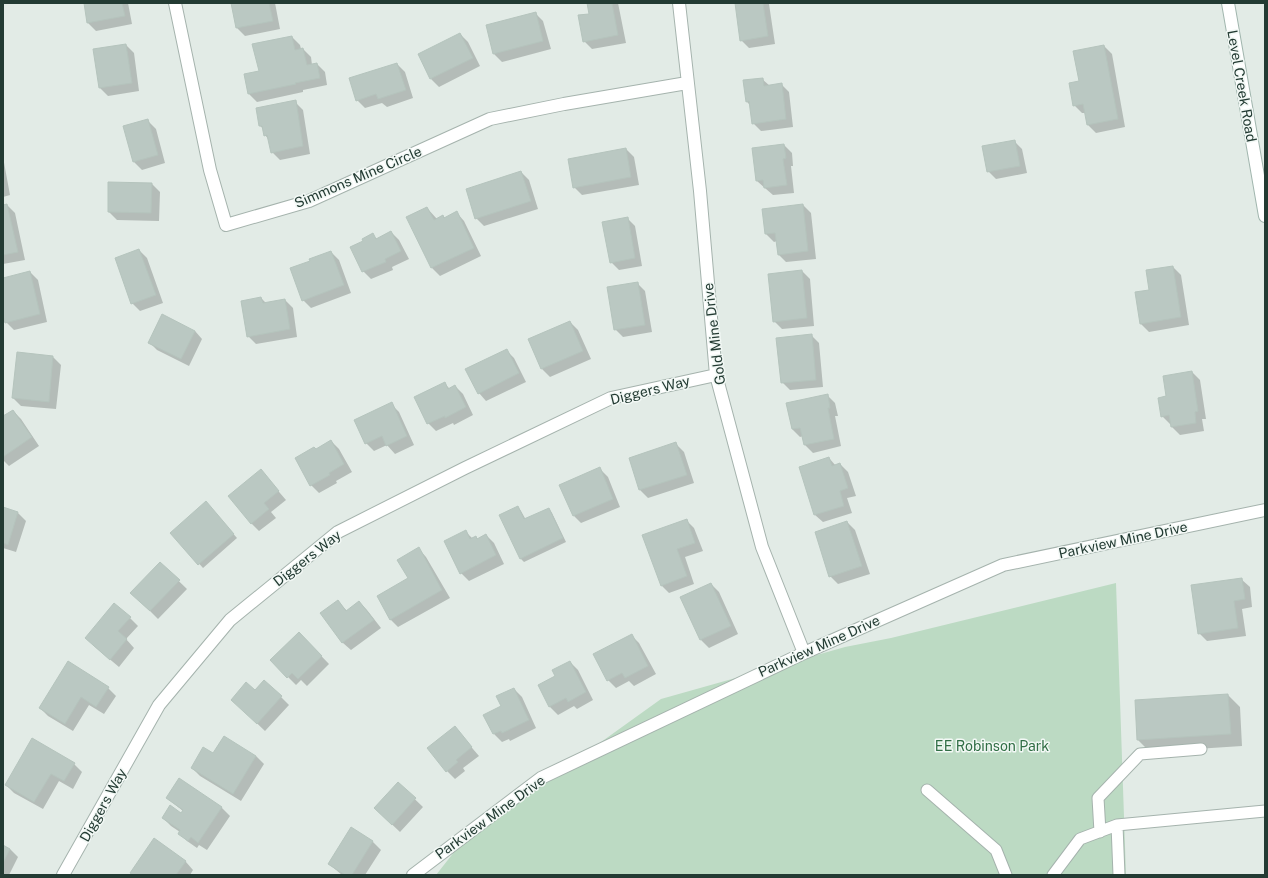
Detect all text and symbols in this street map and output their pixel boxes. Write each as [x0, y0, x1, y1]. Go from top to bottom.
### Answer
street label: Level Creek Road [1224, 29, 1260, 143]
street label: Simmons Mine Circle [292, 143, 424, 211]
street label: Gold Mine Drive [700, 282, 728, 386]
street label: Diggers Way [609, 372, 692, 408]
street label: Parkview Mine Drive [1057, 518, 1189, 561]
street label: Diggers Way [270, 526, 344, 589]
street label: Parkview Mine Drive [756, 612, 882, 680]
park label: EE Robinson Park [935, 738, 1049, 754]
street label: Diggers Way [76, 765, 130, 844]
street label: Parkview Mine Drive [432, 772, 548, 862]

